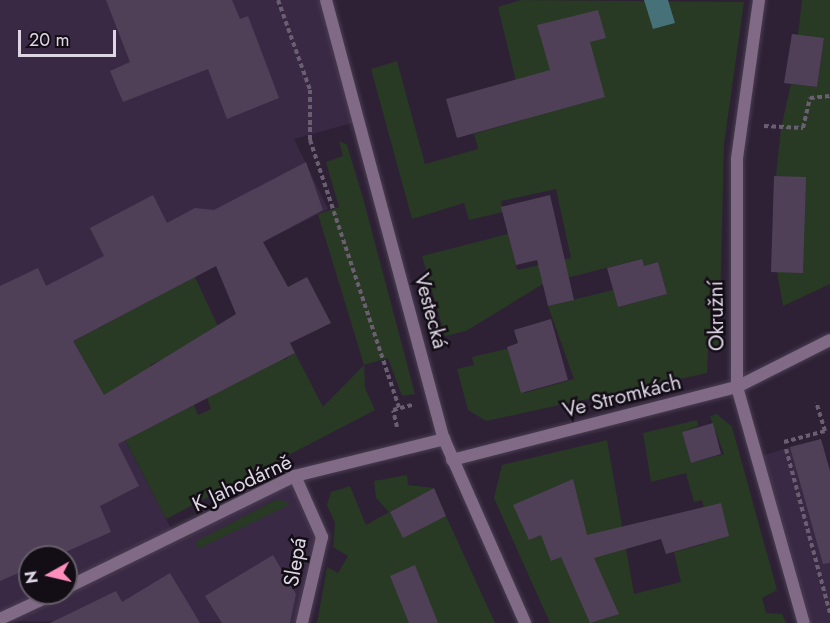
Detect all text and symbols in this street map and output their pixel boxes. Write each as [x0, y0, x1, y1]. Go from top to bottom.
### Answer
scale bar [21, 18, 118, 56]
text: 20 m [29, 27, 69, 53]
street label: Vestecká [409, 271, 453, 351]
street label: Okružní [703, 281, 729, 351]
street label: Ve Stromkách [560, 369, 684, 423]
street label: K Jahodárně [188, 449, 296, 517]
street label: Slepá [278, 536, 312, 588]
north arrow [18, 545, 78, 605]
text: N [19, 569, 44, 585]

